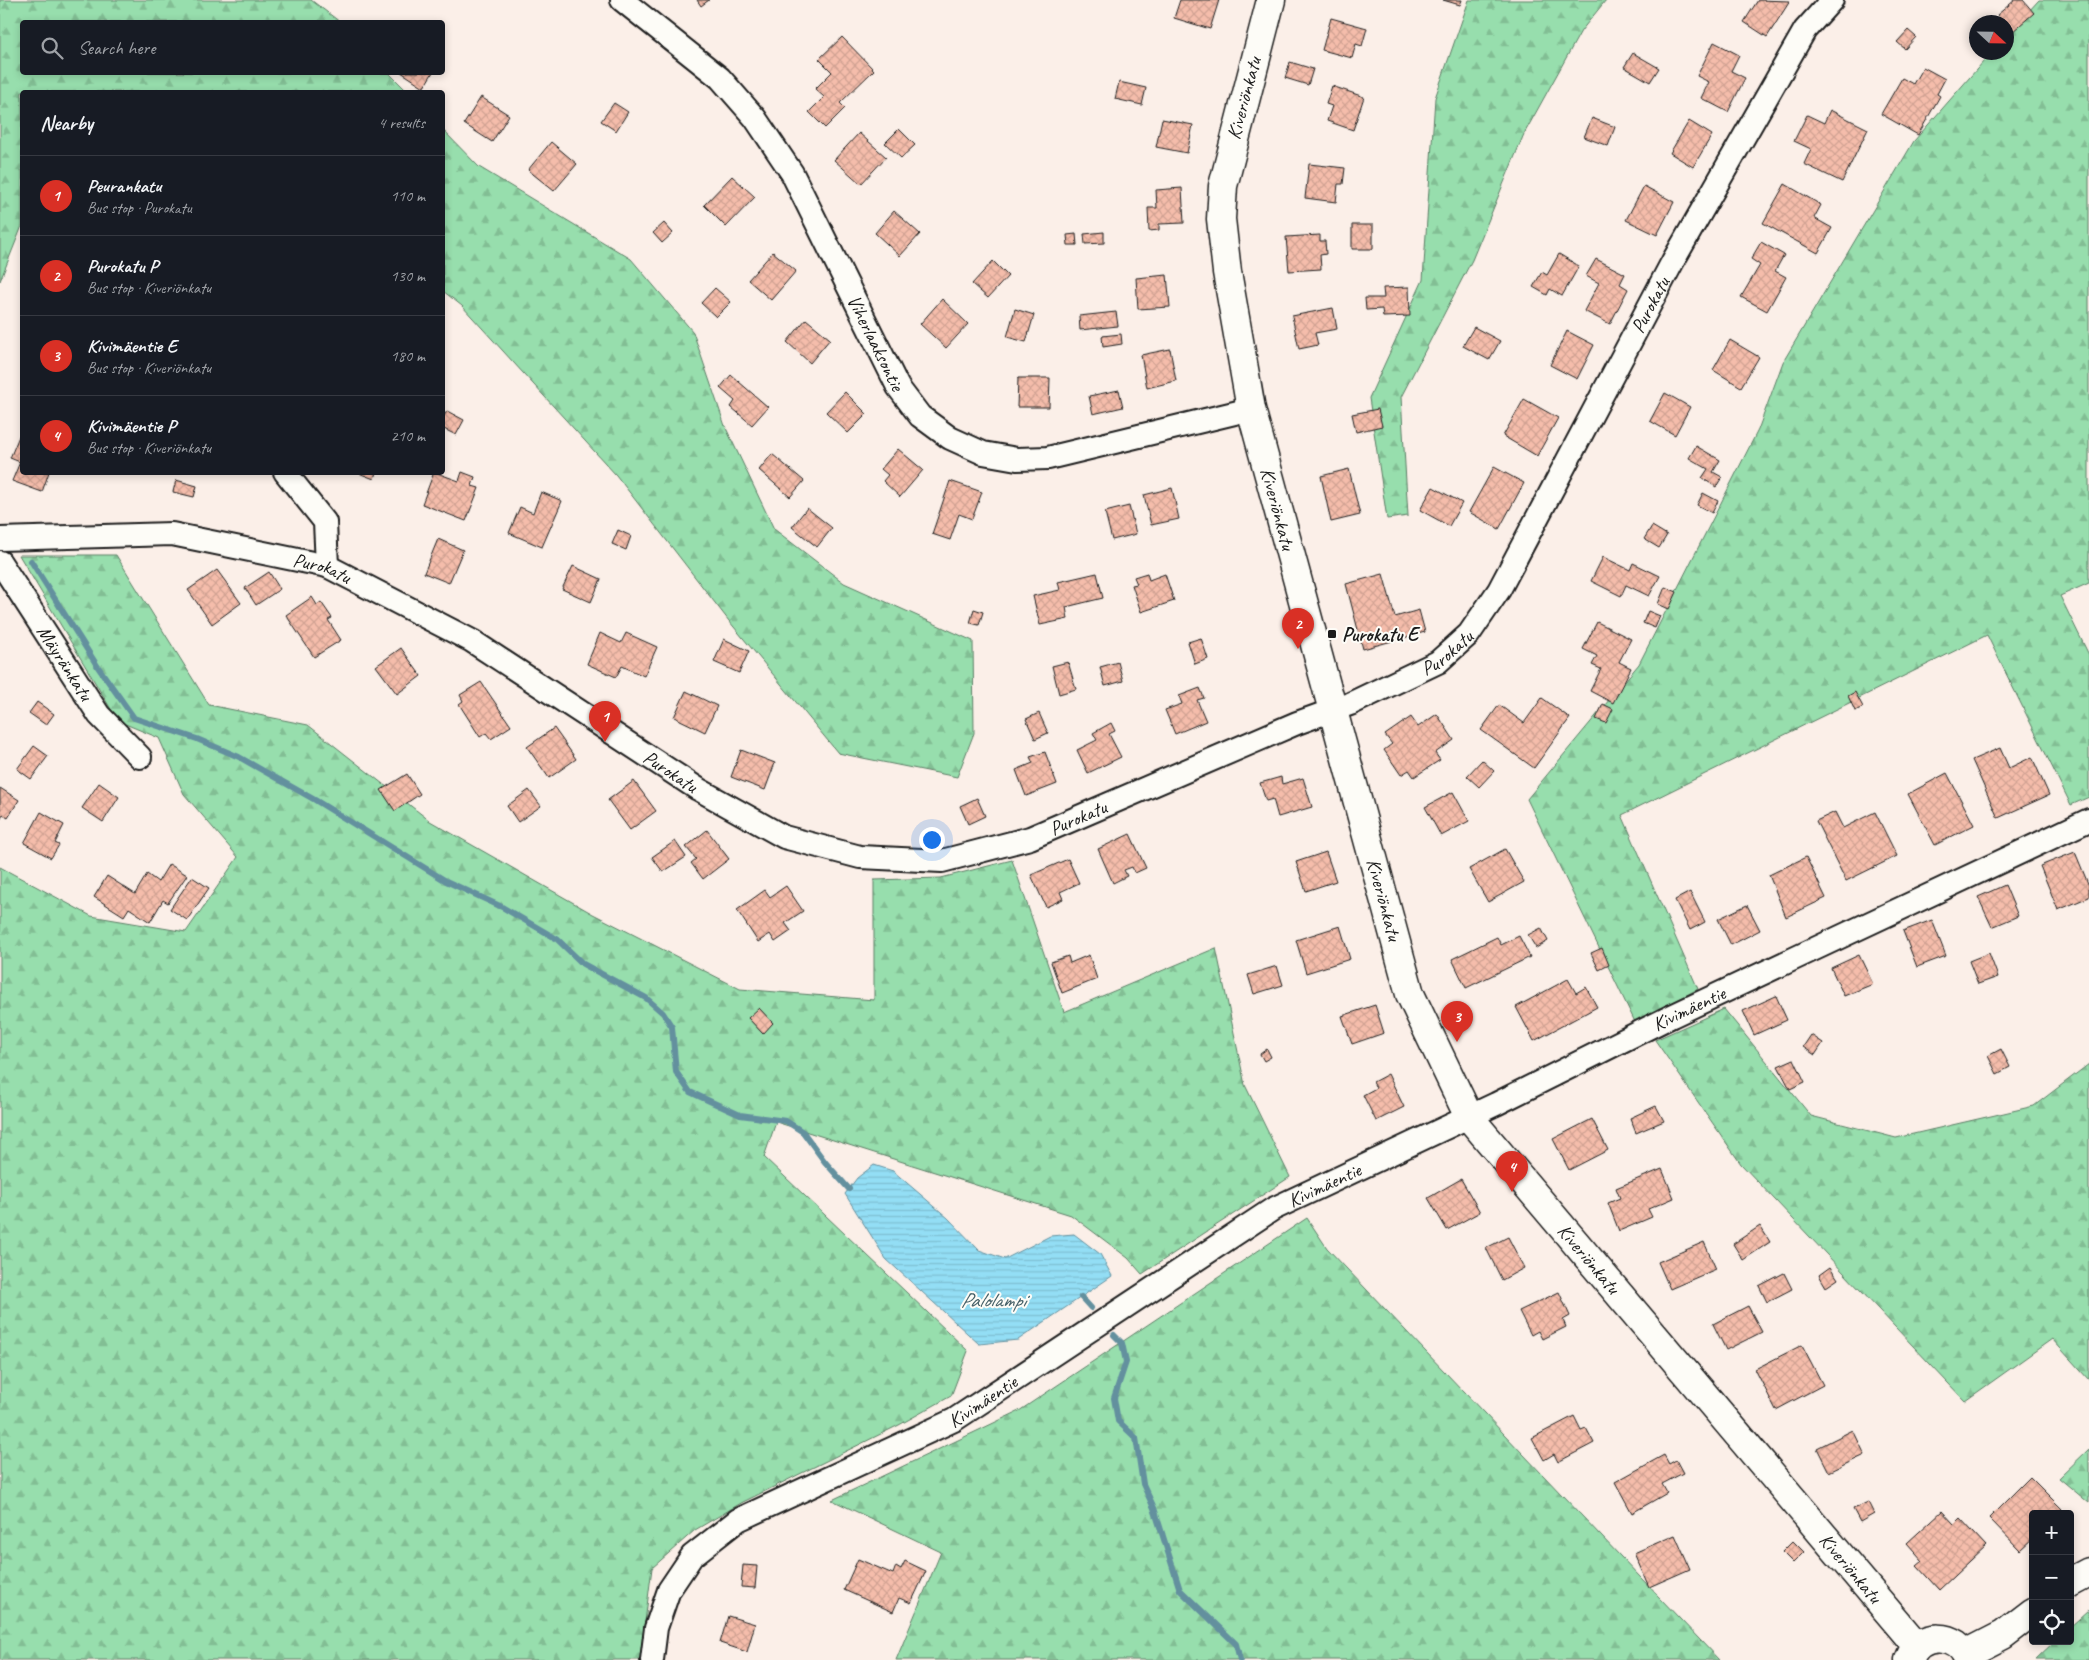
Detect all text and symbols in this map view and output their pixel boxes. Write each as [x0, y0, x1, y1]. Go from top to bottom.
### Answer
north arrow [1969, 15, 2014, 60]
search box [20, 20, 445, 75]
icon: search [38, 34, 66, 62]
text: Search here [78, 36, 155, 60]
street label: Kiveriönkatu [1221, 53, 1267, 142]
text: Nearby [40, 110, 93, 136]
text: 4 results [378, 113, 425, 133]
text: Peurankatu [87, 174, 161, 198]
text: 1 [52, 186, 60, 206]
text: 110 m [391, 186, 425, 206]
text: Bus stop · Purokatu [87, 198, 192, 218]
text: Purokatu P [87, 254, 158, 278]
text: 2 [52, 266, 60, 286]
text: 130 m [391, 266, 425, 286]
street label: Purokatu [1625, 271, 1676, 337]
text: Bus stop · Kiveriönkatu [87, 278, 211, 298]
street label: Viherlaaksontie [842, 291, 911, 396]
text: Kivimäentie E [87, 334, 177, 358]
text: 3 [52, 346, 60, 366]
text: 180 m [391, 346, 425, 366]
text: Bus stop · Kiveriönkatu [87, 358, 211, 378]
text: Kivimäentie P [87, 414, 176, 438]
text: 4 [52, 426, 60, 446]
text: 210 m [391, 426, 425, 446]
text: Bus stop · Kiveriönkatu [87, 438, 211, 458]
street label: Kiveriönkatu [1255, 465, 1302, 554]
street label: Purokatu [291, 547, 357, 590]
pin: 2 [1282, 608, 1314, 649]
street label: Mäyränkatu [32, 620, 100, 707]
place label: Purokatu E [1342, 622, 1421, 647]
street label: Purokatu [1417, 623, 1479, 681]
marker: Purokatu E [1326, 628, 1338, 640]
pin: 1 [589, 701, 621, 742]
street label: Purokatu [639, 744, 704, 799]
street label: Purokatu [1045, 793, 1112, 841]
your location [919, 827, 945, 853]
street label: Kiveriönkatu [1361, 856, 1408, 945]
street label: Kivimäentie [1648, 980, 1731, 1036]
pin: 3 [1441, 1001, 1473, 1042]
pin: 4 [1496, 1151, 1528, 1192]
street label: Kivimäentie [1284, 1156, 1366, 1213]
street label: Kiveriönkatu [1552, 1219, 1627, 1300]
water label: Palolampi [961, 1287, 1030, 1313]
street label: Kivimäentie [943, 1368, 1023, 1433]
map controls [2029, 1510, 2074, 1645]
button: + [2029, 1510, 2074, 1555]
street label: Kiveriönkatu [1814, 1528, 1889, 1609]
button: − [2029, 1555, 2074, 1600]
button: locate [2029, 1600, 2074, 1645]

